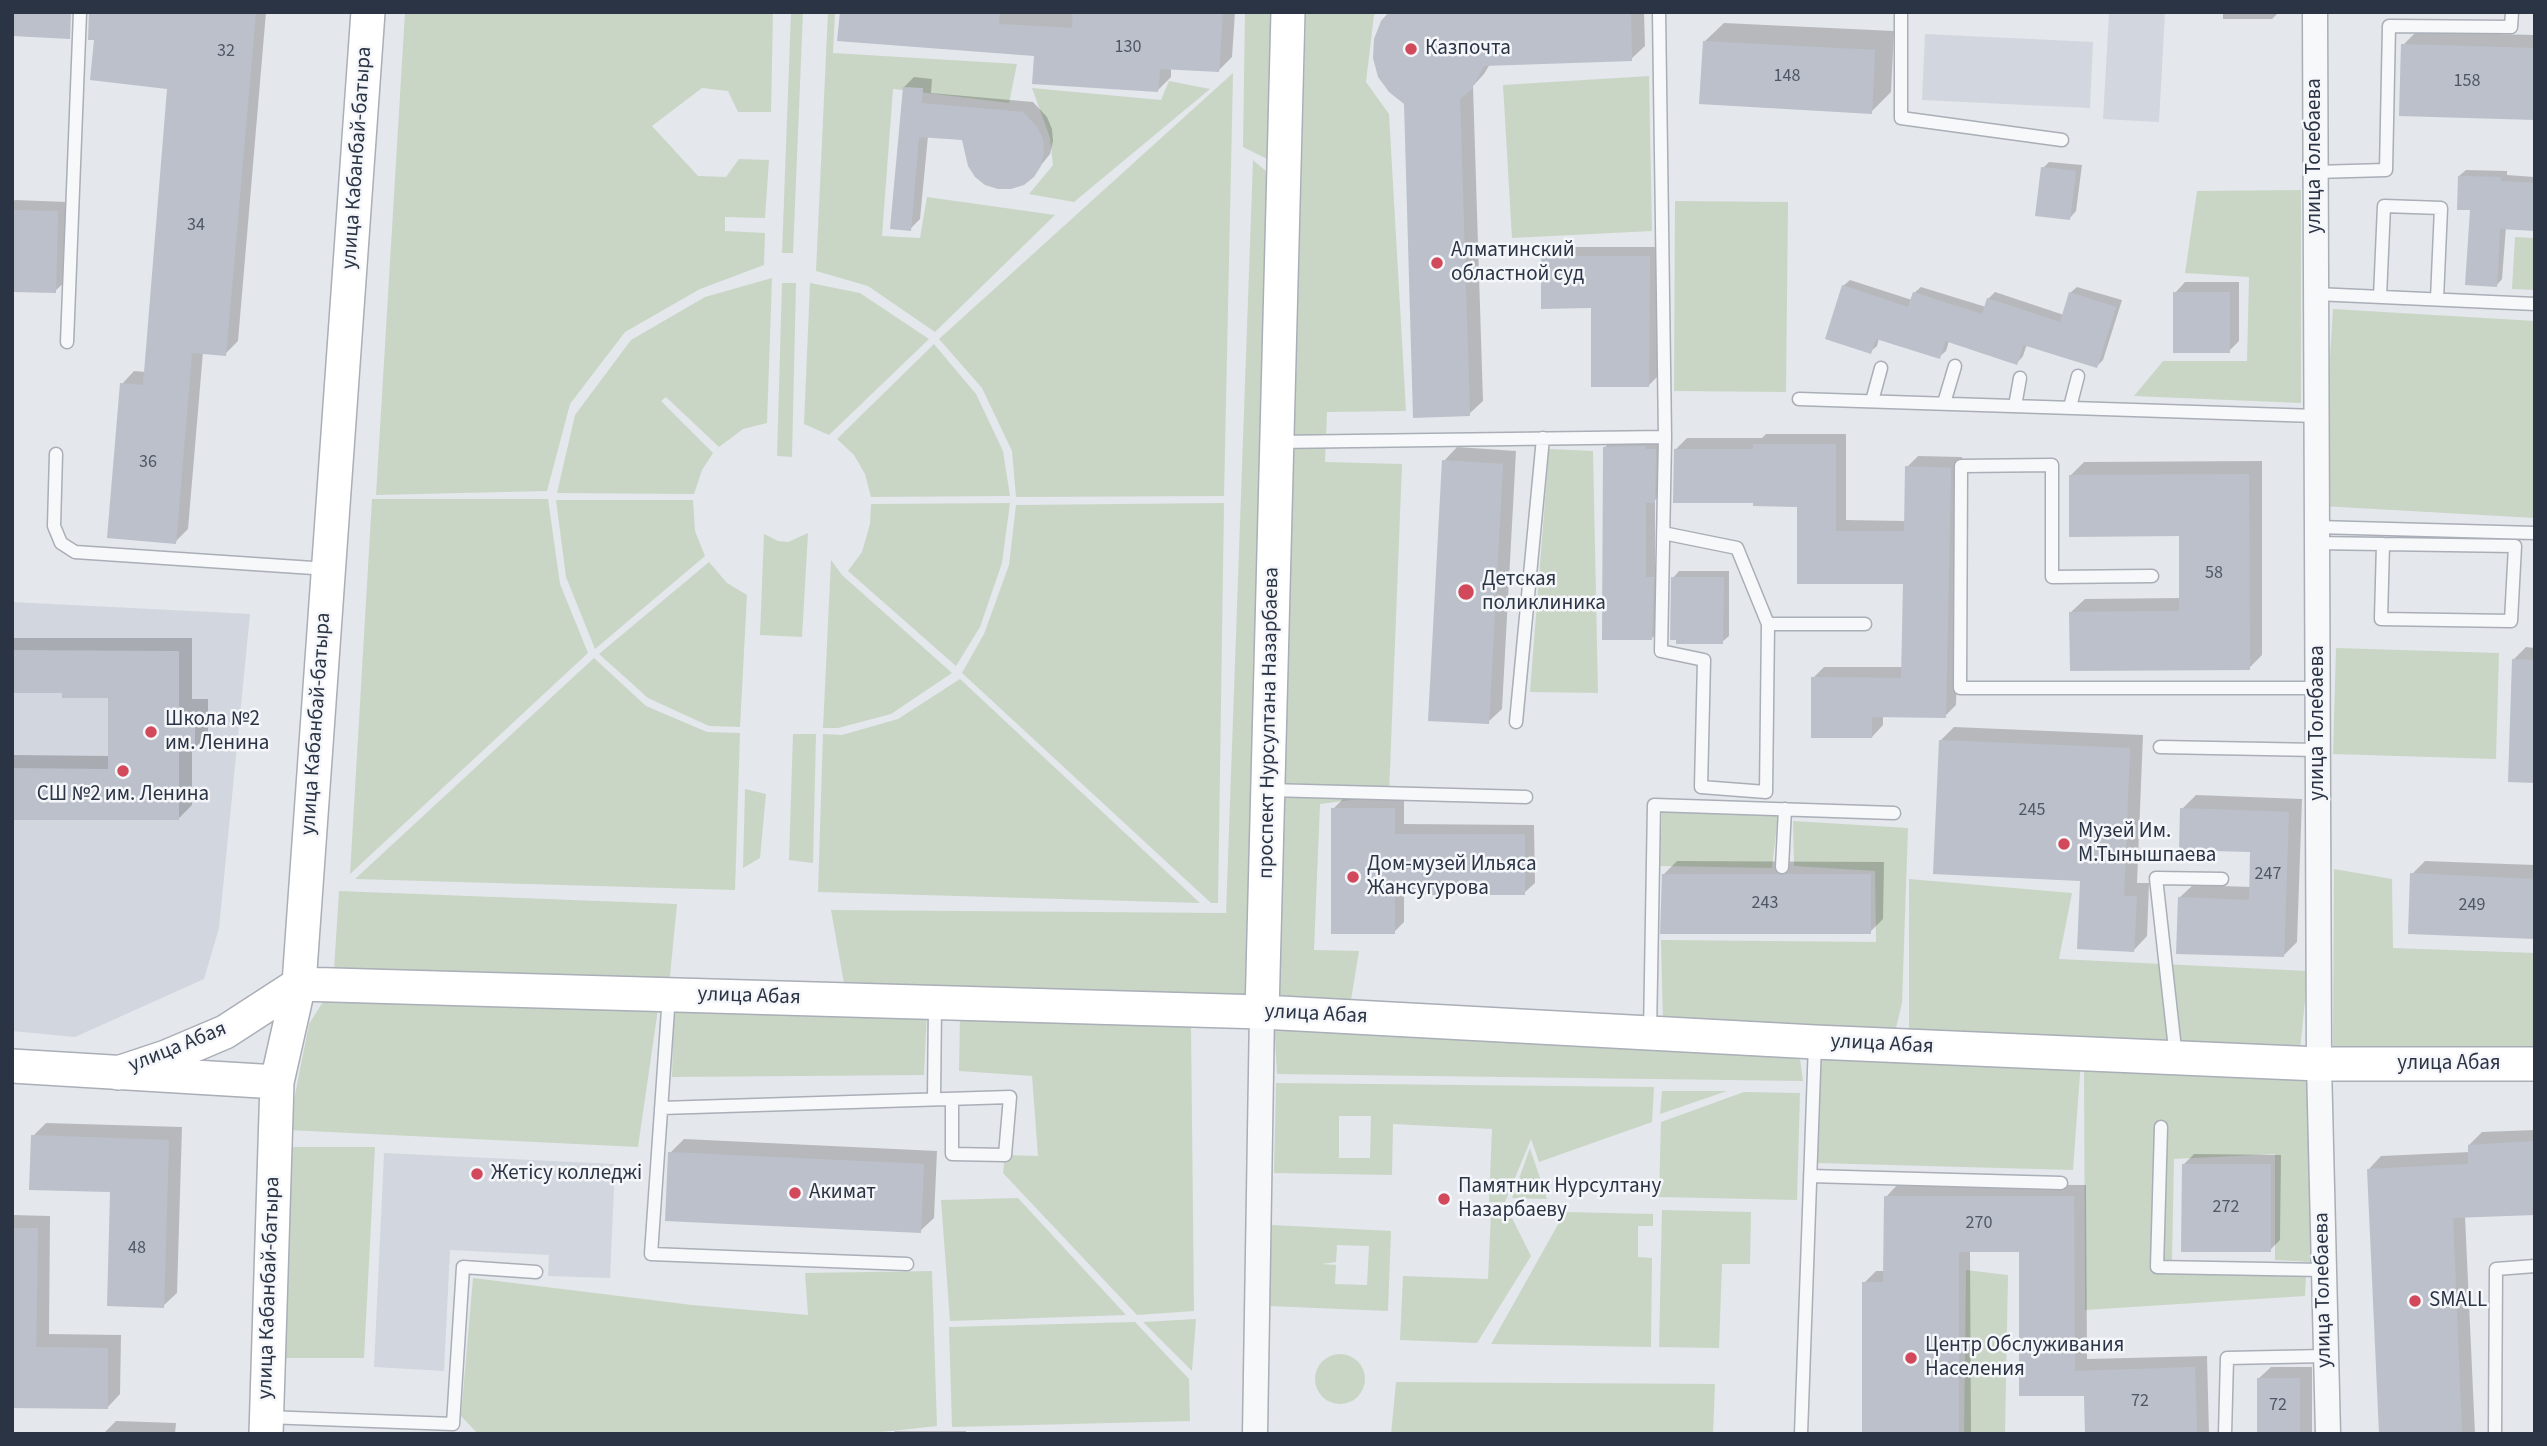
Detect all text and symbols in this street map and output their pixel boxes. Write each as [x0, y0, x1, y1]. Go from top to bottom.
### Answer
place label: Казпочта [1425, 36, 1511, 62]
house number: 130 [1115, 37, 1141, 59]
house number: 32 [217, 41, 235, 63]
marker: Казпочта [1403, 41, 1419, 57]
street label: улица Кабанбай-батыра [338, 46, 378, 270]
house number: 148 [1774, 66, 1800, 88]
house number: 158 [2454, 71, 2480, 93]
street label: улица Толебаева [2302, 78, 2328, 234]
house number: 34 [187, 215, 205, 237]
place label: Алматинский областной суд [1451, 238, 1584, 288]
marker: Алматинский областной суд [1429, 255, 1445, 271]
house number: 36 [139, 452, 157, 474]
house number: 58 [2205, 563, 2223, 585]
street label: проспект Нурсултана Назарбаева [1255, 567, 1285, 879]
place label: Детская поликлиника [1482, 567, 1606, 617]
marker: Детская поликлиника [1456, 582, 1476, 602]
street label: улица Кабанбай-батыра [297, 612, 337, 836]
street label: улица Толебаева [2305, 645, 2331, 801]
place label: Школа №2 им. Ленина [165, 707, 269, 757]
marker: Школа №2 им. Ленина [143, 724, 159, 740]
marker: СШ №2 им. Ленина [115, 763, 131, 779]
place label: СШ №2 им. Ленина [37, 782, 209, 808]
house number: 245 [2019, 800, 2045, 822]
place label: Музей Им. М.Тынышпаева [2078, 819, 2216, 869]
marker: Музей Им. М.Тынышпаева [2056, 836, 2072, 852]
place label: Дом-музей Ильяса Жансугурова [1367, 852, 1536, 902]
house number: 247 [2255, 864, 2281, 886]
marker: Дом-музей Ильяса Жансугурова [1345, 869, 1361, 885]
house number: 243 [1752, 893, 1778, 915]
house number: 249 [2459, 895, 2485, 917]
street label: улица Абая [697, 983, 801, 1011]
street label: улица Абая [1264, 1000, 1368, 1030]
street label: улица Абая [125, 1017, 231, 1079]
street label: улица Абая [1830, 1030, 1934, 1060]
street label: улица Абая [2397, 1051, 2501, 1077]
place label: Жетісу колледжі [491, 1161, 642, 1187]
marker: Жетісу колледжі [469, 1166, 485, 1182]
place label: Памятник Нурсултану Назарбаеву [1458, 1174, 1661, 1224]
street label: улица Кабанбай-батыра [254, 1176, 286, 1400]
place label: Акимат [809, 1180, 876, 1206]
marker: Акимат [787, 1185, 803, 1201]
marker: Памятник Нурсултану Назарбаеву [1436, 1191, 1452, 1207]
house number: 272 [2213, 1197, 2239, 1219]
street label: улица Толебаева [2310, 1212, 2338, 1368]
house number: 270 [1966, 1213, 1992, 1235]
house number: 48 [128, 1238, 146, 1260]
place label: SMALL [2429, 1288, 2487, 1314]
marker: SMALL [2407, 1293, 2423, 1309]
place label: Центр Обслуживания Населения [1925, 1333, 2124, 1383]
marker: Центр Обслуживания Населения [1903, 1350, 1919, 1366]
house number: 72 [2131, 1391, 2149, 1413]
house number: 72 [2269, 1395, 2287, 1417]

